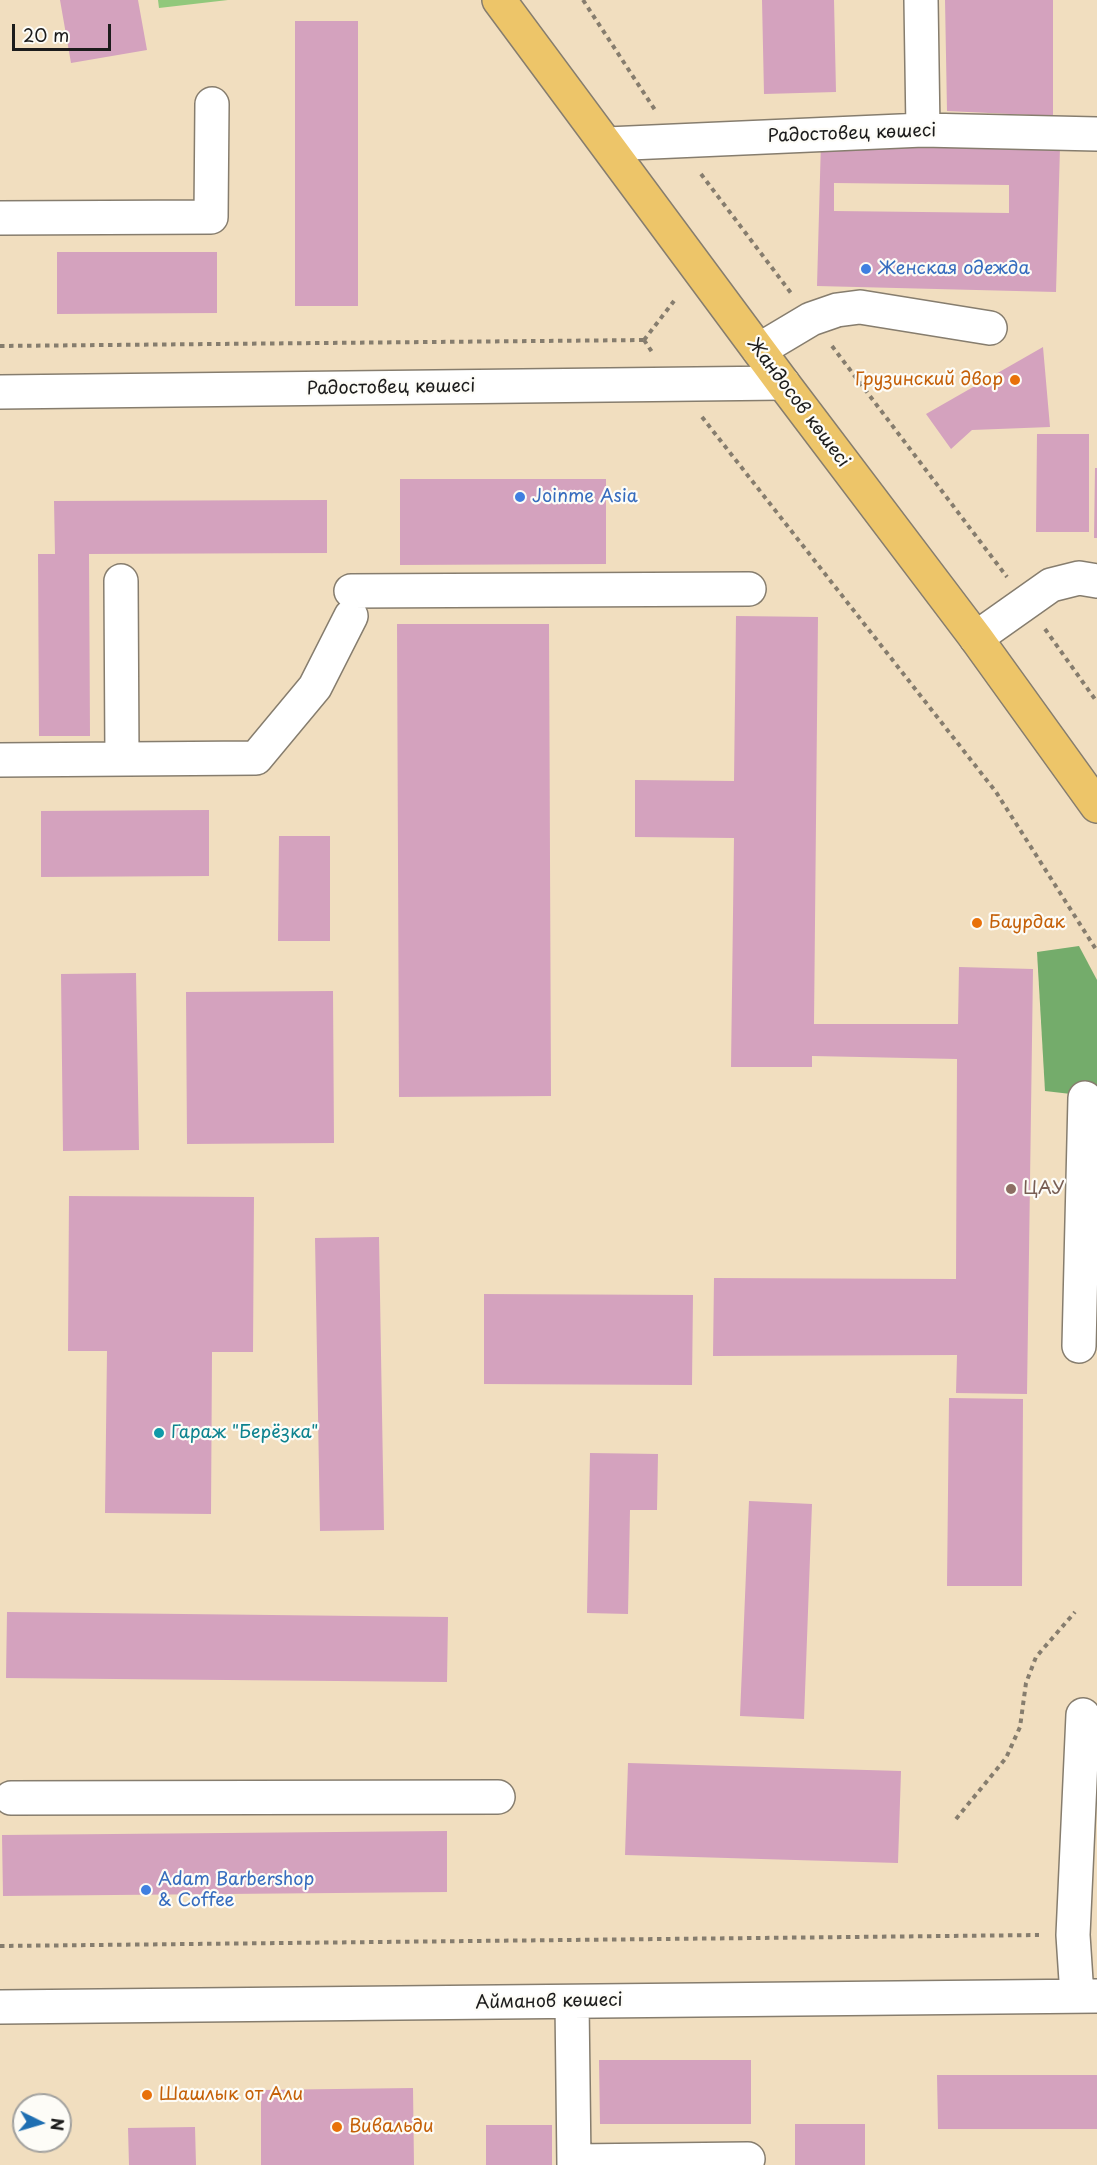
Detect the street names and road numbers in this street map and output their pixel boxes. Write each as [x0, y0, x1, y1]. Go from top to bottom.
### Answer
street label: Радостовец көшесі [767, 120, 937, 148]
street label: Жандосов көшесі [742, 334, 854, 472]
street label: Радостовец көшесі [306, 376, 476, 400]
street label: Айманов көшесі [475, 1990, 623, 2014]

